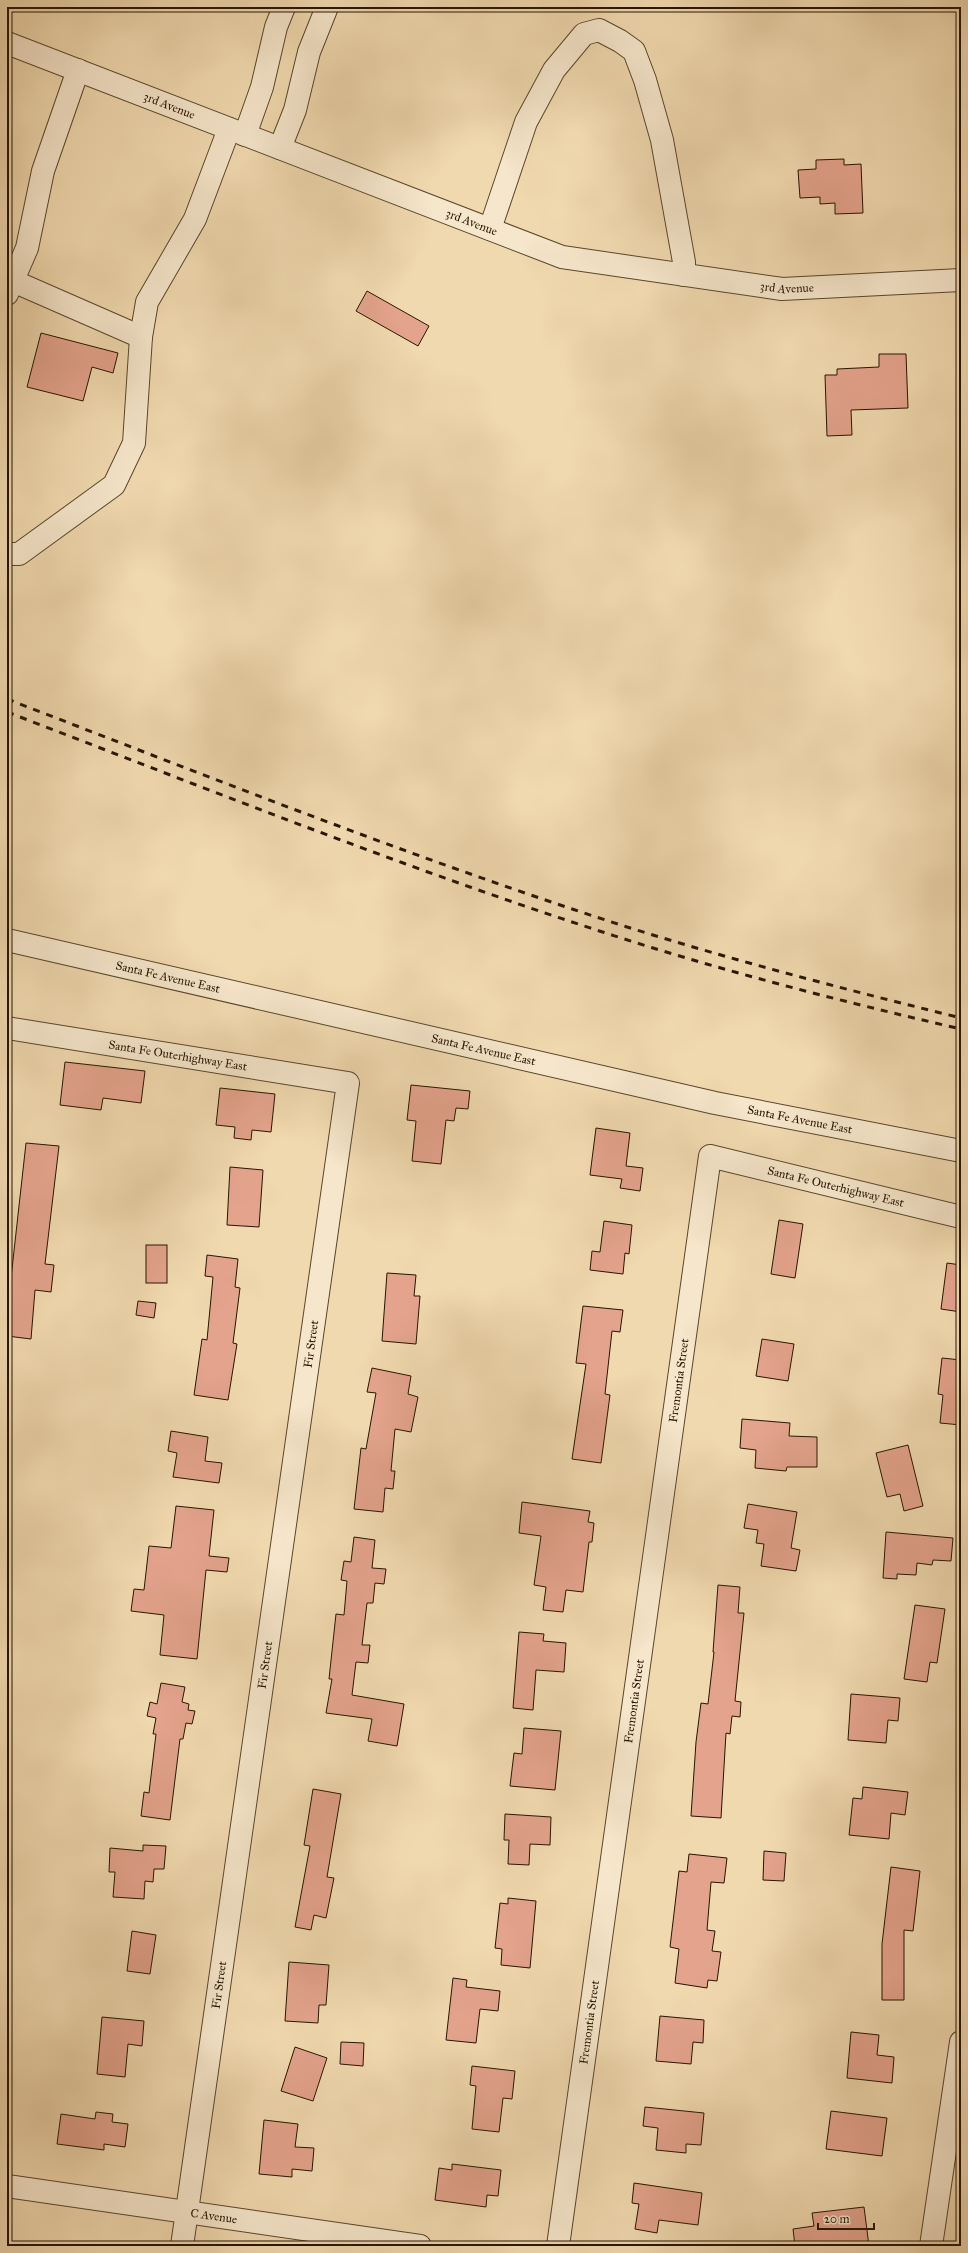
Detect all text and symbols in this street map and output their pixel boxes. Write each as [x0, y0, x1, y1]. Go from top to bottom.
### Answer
street label: 3rd Avenue [142, 89, 197, 122]
street label: 3rd Avenue [444, 206, 499, 238]
street label: 3rd Avenue [759, 279, 814, 296]
street label: Santa Fe Avenue East [114, 958, 222, 996]
street label: Santa Fe Avenue East [430, 1031, 538, 1069]
street label: Santa Fe Outerhighway East [107, 1037, 249, 1074]
street label: Santa Fe Avenue East [746, 1102, 854, 1137]
street label: Santa Fe Outerhighway East [766, 1163, 906, 1210]
street label: Fir Street [301, 1318, 321, 1369]
street label: Fremontia Street [666, 1337, 692, 1423]
street label: Fir Street [255, 1639, 275, 1690]
street label: Fremontia Street [621, 1658, 647, 1744]
street label: Fir Street [209, 1959, 229, 2010]
street label: Fremontia Street [576, 1979, 602, 2065]
scale bar [818, 2205, 874, 2231]
street label: C Avenue [190, 2206, 238, 2226]
text: 20 m [824, 2212, 850, 2226]

